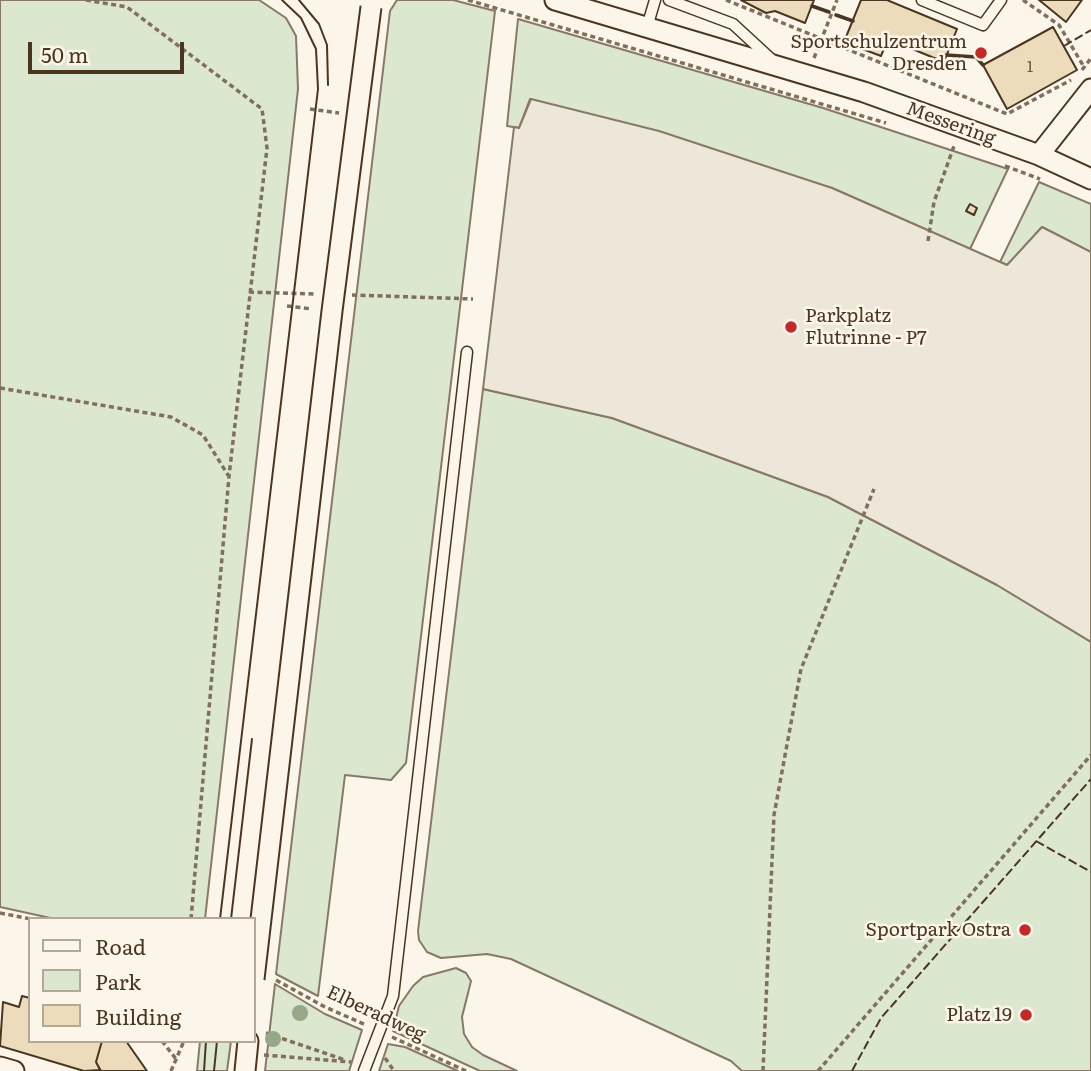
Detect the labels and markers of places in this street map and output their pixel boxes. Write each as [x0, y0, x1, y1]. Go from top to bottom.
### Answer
place label: Sportschulzentrum Dresden [791, 31, 967, 75]
marker: Sportschulzentrum Dresden [973, 45, 989, 61]
place label: Parkplatz Flutrinne - P7 [805, 305, 927, 349]
marker: Parkplatz Flutrinne - P7 [783, 319, 799, 335]
place label: Sportpark Ostra [866, 919, 1011, 941]
marker: Sportpark Ostra [1017, 922, 1033, 938]
place label: Platz 19 [946, 1004, 1012, 1026]
marker: Platz 19 [1018, 1007, 1034, 1023]

